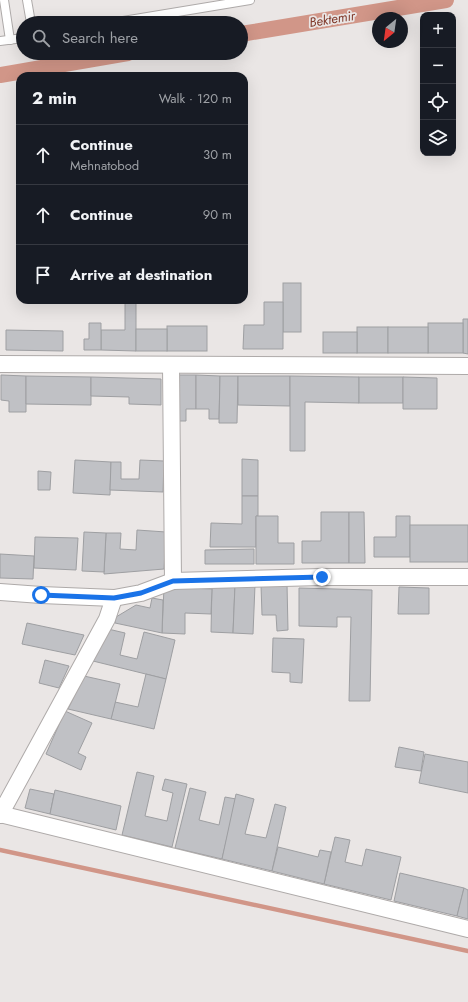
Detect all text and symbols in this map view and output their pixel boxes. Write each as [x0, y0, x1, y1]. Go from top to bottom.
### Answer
water label: Bektemir [308, 6, 357, 32]
north arrow [372, 12, 408, 48]
map controls [420, 12, 456, 156]
button: + [420, 12, 456, 48]
search box [16, 16, 248, 60]
icon: search [30, 27, 52, 49]
text: Search here [62, 27, 138, 49]
button: − [420, 48, 456, 84]
button: locate [420, 84, 456, 120]
text: 2 min [32, 86, 77, 110]
text: Walk · 120 m [159, 89, 232, 108]
button: layers [420, 120, 456, 156]
text: Continue [70, 134, 133, 156]
icon: ahead [32, 144, 54, 166]
text: 30 m [203, 145, 232, 164]
text: Mehnatobod [70, 156, 139, 175]
icon: ahead [32, 204, 54, 226]
text: Continue [70, 204, 133, 226]
text: 90 m [203, 205, 232, 224]
icon: arrive [32, 264, 54, 286]
text: Arrive at destination [70, 264, 212, 286]
route end [313, 568, 331, 586]
route start [32, 586, 50, 604]

